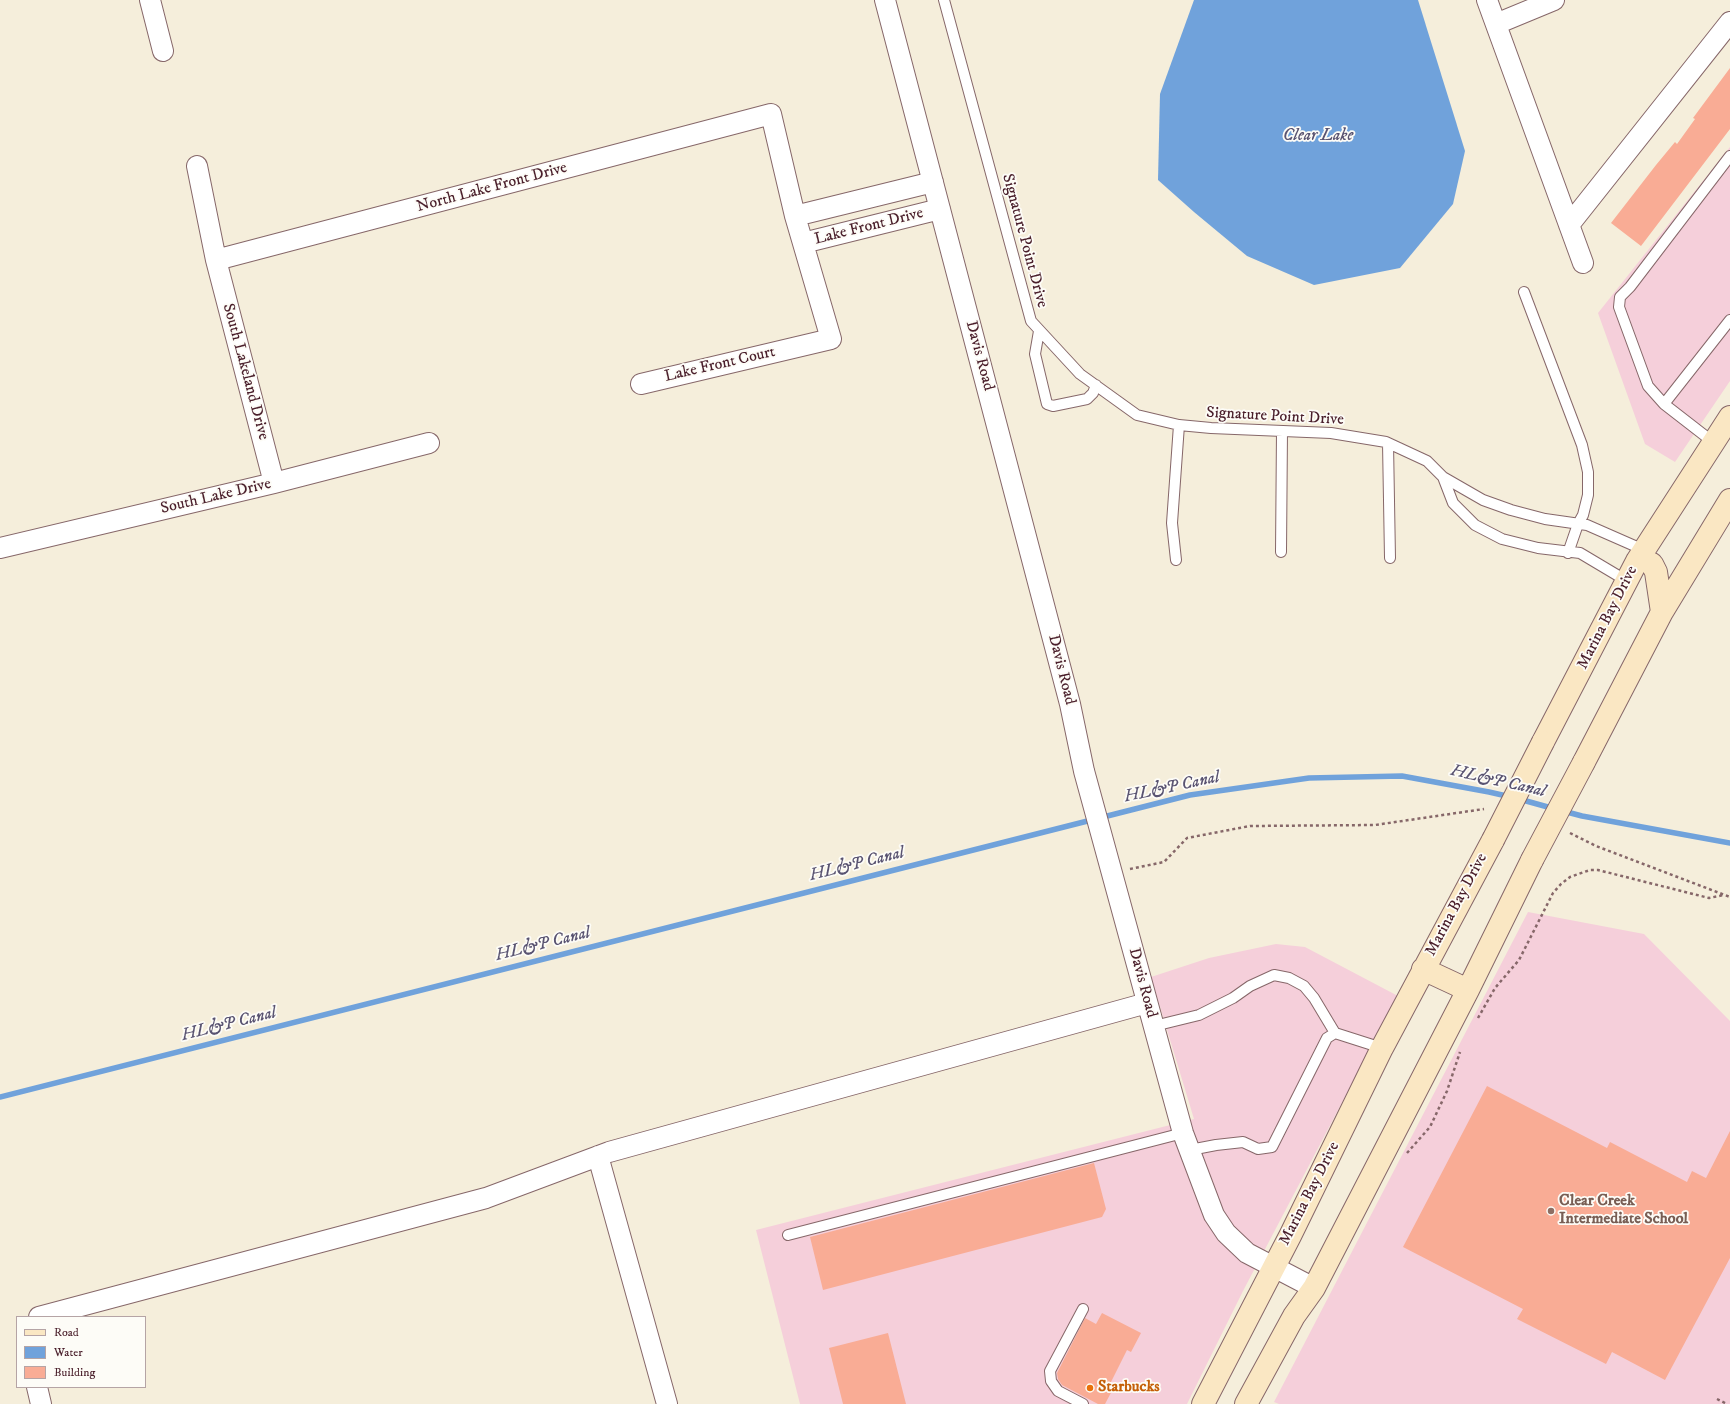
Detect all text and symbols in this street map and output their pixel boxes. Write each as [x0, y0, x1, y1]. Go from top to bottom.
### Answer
water label: Clear Lake [1283, 126, 1353, 146]
street label: North Lake Front Drive [415, 159, 569, 217]
street label: Signature Point Drive [997, 172, 1051, 310]
street label: Lake Front Drive [813, 204, 925, 250]
street label: South Lakeland Drive [218, 302, 272, 442]
street label: Davis Road [960, 319, 998, 393]
street label: Lake Front Court [663, 343, 777, 387]
street label: Signature Point Drive [1206, 404, 1344, 430]
street label: South Lake Drive [159, 475, 273, 519]
street label: Marina Bay Drive [1574, 563, 1642, 673]
street label: Davis Road [1043, 633, 1079, 707]
water label: HL&P Canal [1448, 761, 1548, 803]
water label: HL&P Canal [1122, 768, 1222, 808]
water label: HL&P Canal [808, 843, 906, 887]
street label: Marina Bay Drive [1422, 850, 1492, 960]
water label: HL&P Canal [494, 923, 592, 967]
street label: Davis Road [1123, 946, 1161, 1020]
water label: HL&P Canal [180, 1003, 278, 1047]
street label: Marina Bay Drive [1276, 1139, 1344, 1249]
place label: Clear Creek Intermediate School [1559, 1192, 1688, 1230]
marker: Clear Creek Intermediate School [1546, 1206, 1556, 1216]
legend [16, 1316, 146, 1388]
text: Road [54, 1325, 79, 1340]
text: Water [54, 1345, 83, 1360]
text: Building [54, 1365, 95, 1380]
place label: Starbucks [1098, 1378, 1160, 1398]
marker: Starbucks [1085, 1383, 1095, 1393]

